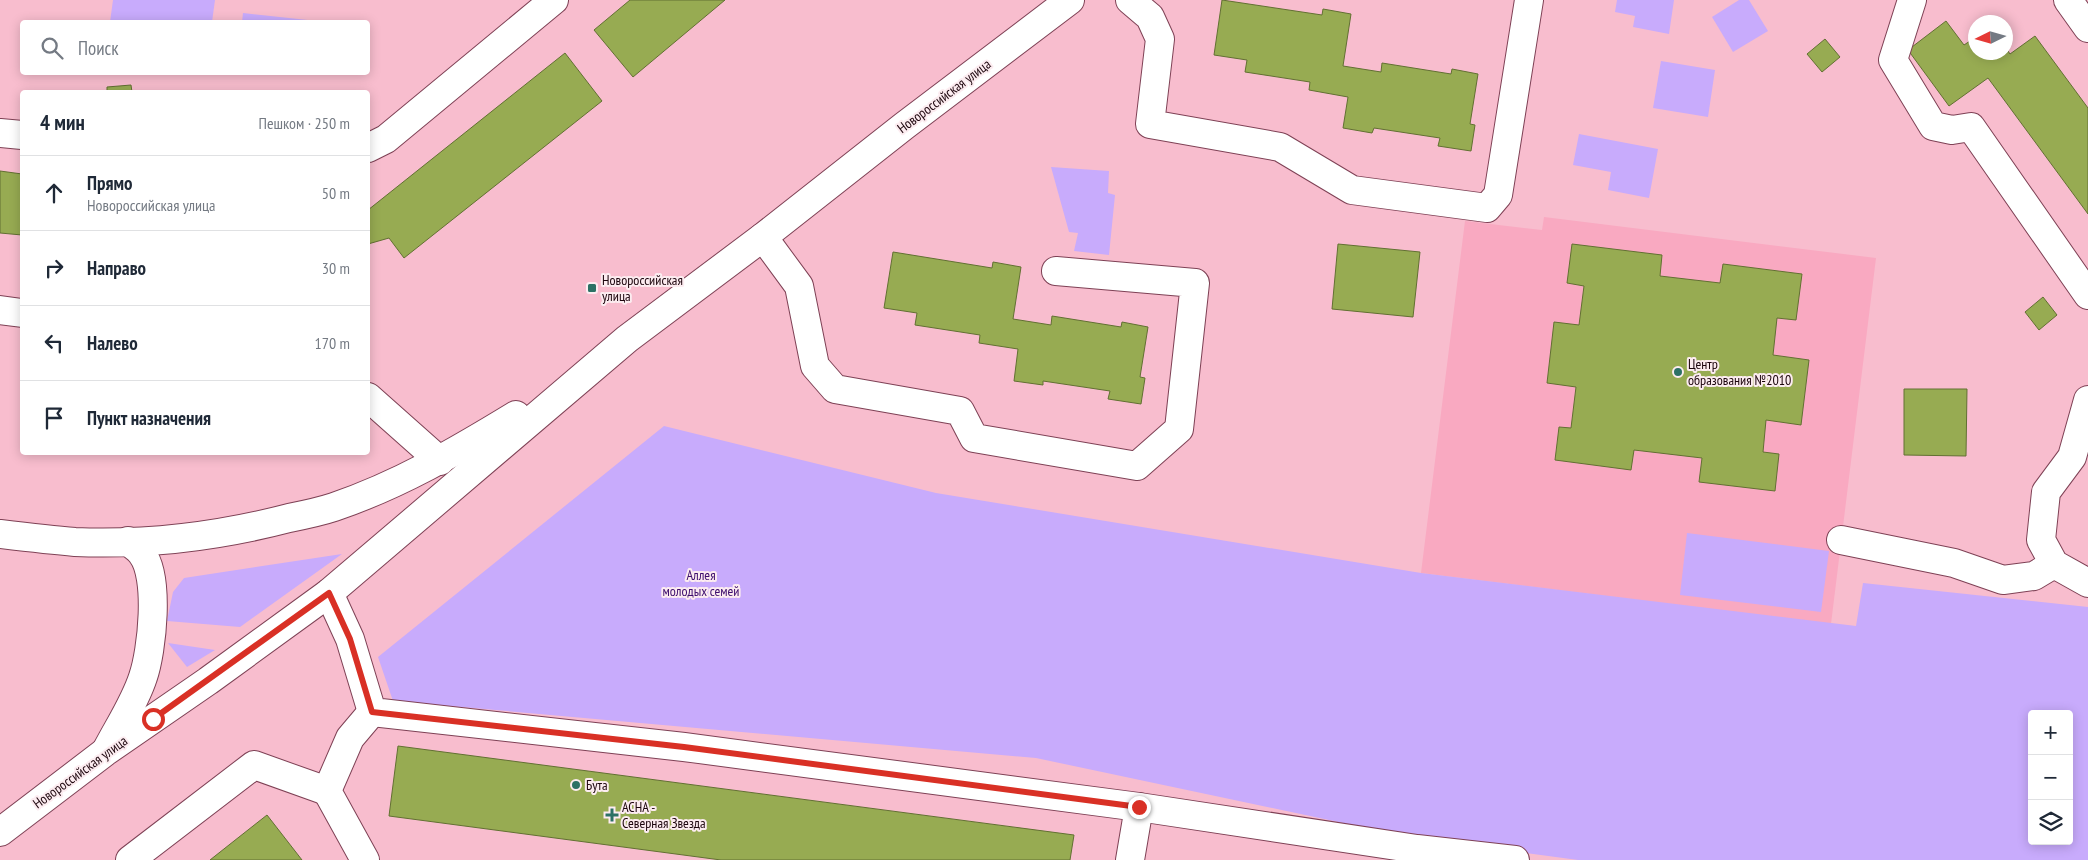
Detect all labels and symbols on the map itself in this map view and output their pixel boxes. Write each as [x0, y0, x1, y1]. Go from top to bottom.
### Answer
north arrow [1968, 15, 2013, 60]
street label: Новороссийская улица [894, 55, 994, 137]
place label: Новороссийская улица [602, 271, 683, 305]
marker: Новороссийская улица [586, 282, 598, 294]
place label: Центр образования №2010 [1688, 355, 1791, 389]
marker: Центр образования №2010 [1672, 366, 1684, 378]
park label: Аллея молодых семей [662, 566, 740, 600]
route start [142, 708, 165, 731]
street label: Новороссийская улица [29, 732, 131, 812]
place label: Бута [586, 776, 608, 794]
marker: Бута [570, 779, 582, 791]
route end [1128, 796, 1151, 819]
place label: АСНА - Северная Звезда [622, 798, 706, 832]
marker: АСНА - Северная Звезда [606, 809, 618, 821]

